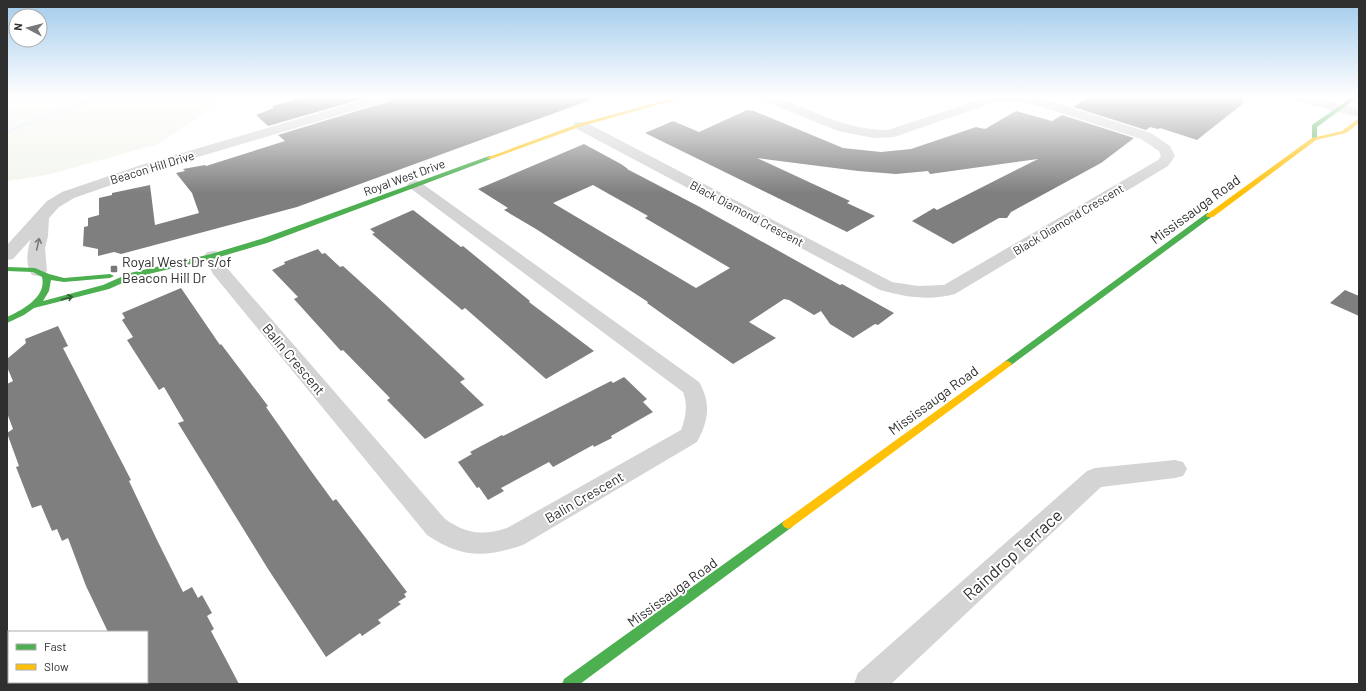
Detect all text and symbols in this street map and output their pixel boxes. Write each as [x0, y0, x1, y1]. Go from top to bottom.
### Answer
north arrow [8, 8, 48, 48]
text: N [11, 22, 24, 31]
street label: Beacon Hill Drive [108, 148, 196, 186]
street label: Royal West Drive [361, 156, 447, 198]
street label: Mississauga Road [1147, 171, 1243, 247]
street label: Black Diamond Crescent [688, 177, 806, 249]
street label: Black Diamond Crescent [1010, 180, 1126, 258]
one-way arrow [34, 238, 42, 251]
place label: Royal West Dr s/of Beacon Hill Dr [122, 253, 231, 286]
marker: Royal West Dr s/of Beacon Hill Dr [109, 264, 119, 274]
one-way arrow [60, 294, 73, 301]
street label: Balin Crescent [259, 320, 329, 398]
street label: Mississauga Road [885, 362, 981, 438]
street label: Balin Crescent [542, 468, 626, 526]
street label: Raindrop Terrace [958, 504, 1066, 604]
street label: Mississauga Road [624, 554, 720, 630]
legend [8, 631, 148, 683]
text: Fast [44, 639, 67, 653]
text: Slow [44, 659, 69, 673]

